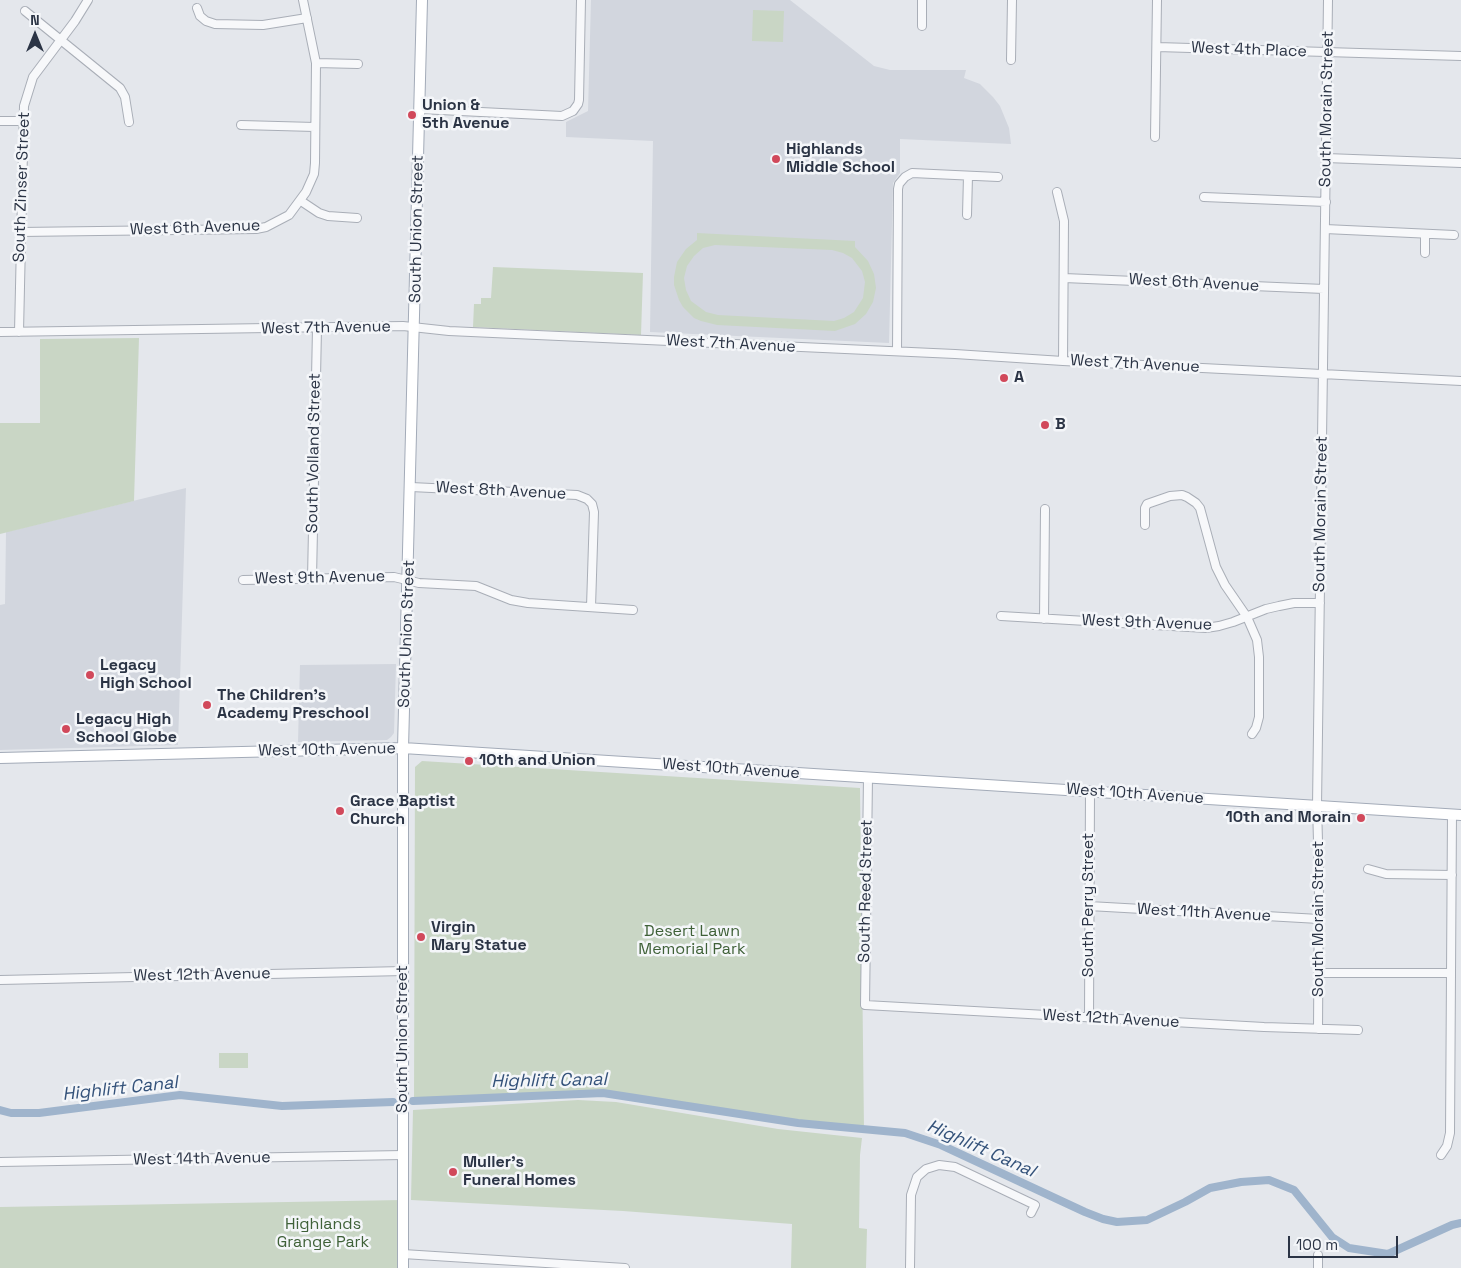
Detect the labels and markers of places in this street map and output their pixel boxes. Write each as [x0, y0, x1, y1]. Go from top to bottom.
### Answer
place label: Union & 5th Avenue [422, 96, 509, 134]
marker: Union & 5th Avenue [406, 109, 418, 121]
place label: Highlands Middle School [786, 140, 895, 178]
marker: Highlands Middle School [770, 153, 782, 165]
place label: A [1014, 368, 1024, 388]
marker: A [998, 372, 1010, 384]
place label: B [1055, 415, 1066, 435]
marker: B [1039, 419, 1051, 431]
place label: Legacy High School [100, 656, 192, 694]
marker: Legacy High School [84, 669, 96, 681]
place label: The Children's Academy Preschool [217, 686, 369, 724]
marker: The Children's Academy Preschool [201, 699, 213, 711]
place label: Legacy High School Globe [76, 710, 177, 748]
marker: Legacy High School Globe [60, 723, 72, 735]
place label: 10th and Union [479, 751, 596, 771]
marker: 10th and Union [463, 755, 475, 767]
place label: Grace Baptist Church [350, 792, 455, 830]
marker: Grace Baptist Church [334, 805, 346, 817]
place label: 10th and Morain [1225, 808, 1351, 828]
marker: 10th and Morain [1355, 812, 1367, 824]
place label: Virgin Mary Statue [431, 918, 527, 956]
marker: Virgin Mary Statue [415, 931, 427, 943]
place label: Muller's Funeral Homes [463, 1153, 576, 1191]
marker: Muller's Funeral Homes [447, 1166, 459, 1178]

